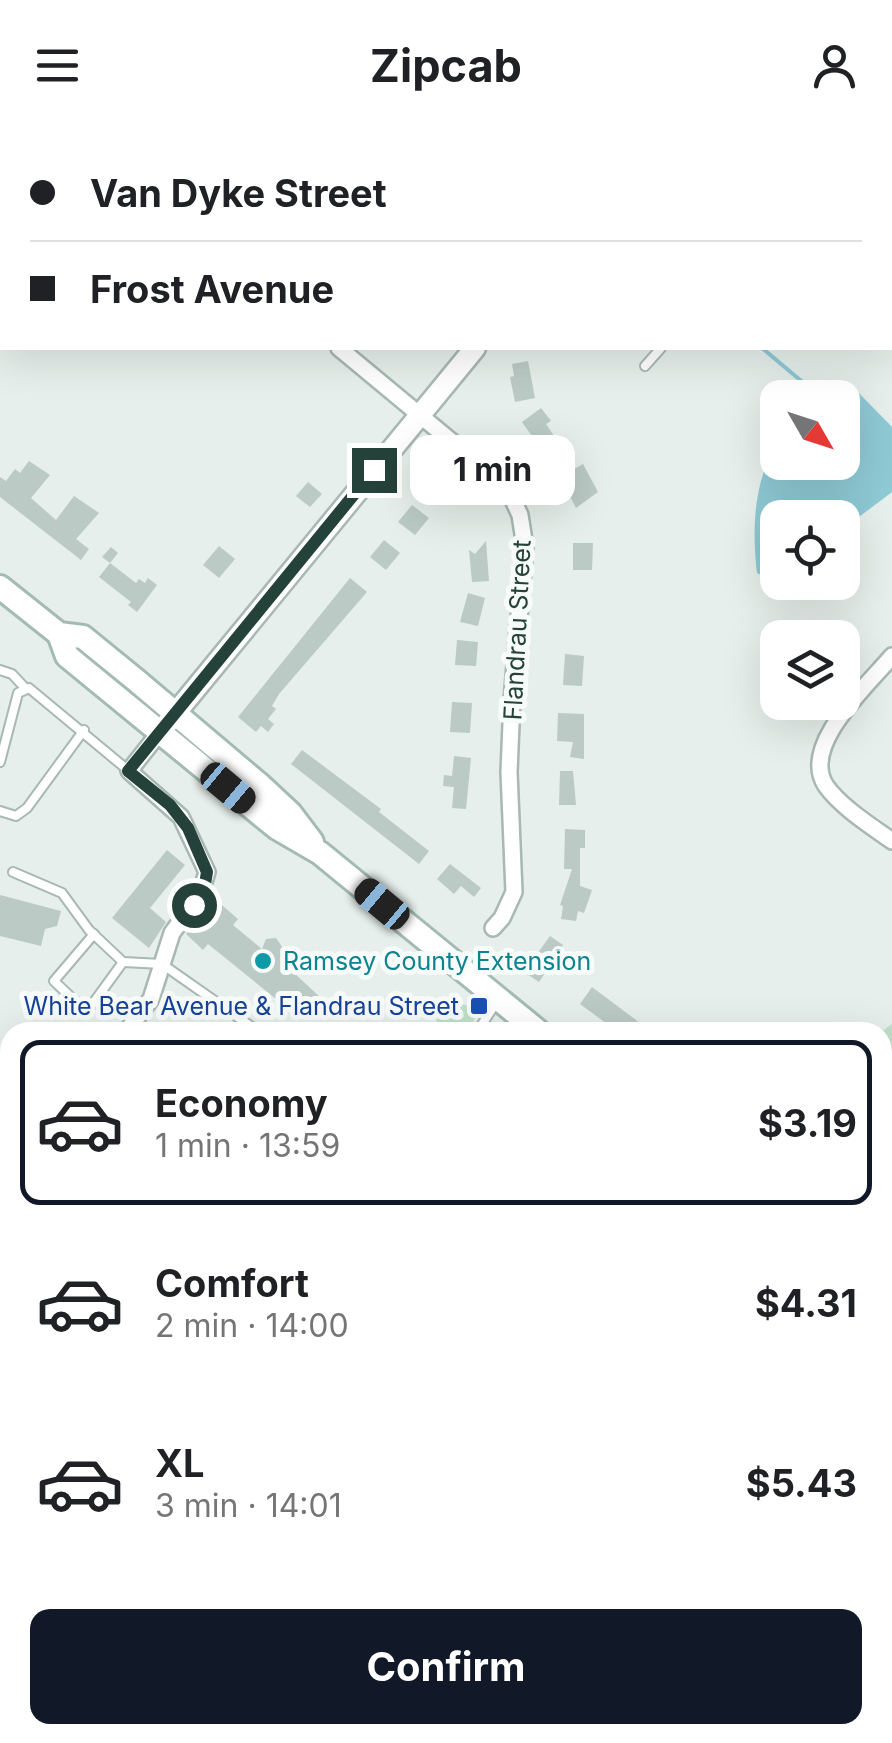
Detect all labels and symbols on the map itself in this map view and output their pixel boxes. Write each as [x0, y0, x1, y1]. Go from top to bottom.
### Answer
north arrow [760, 380, 860, 480]
callout: 1 min [409, 435, 574, 505]
route end [352, 448, 397, 493]
street label: Flandrau Street [497, 539, 537, 721]
car [195, 757, 261, 819]
car [349, 873, 415, 935]
route start [172, 883, 217, 928]
place label: Ramsey County Extension [283, 946, 591, 976]
marker: Ramsey County Extension [252, 950, 274, 972]
place label: White Bear Avenue & Flandrau Street [24, 991, 459, 1021]
marker: White Bear Avenue & Flandrau Street [468, 995, 490, 1017]

